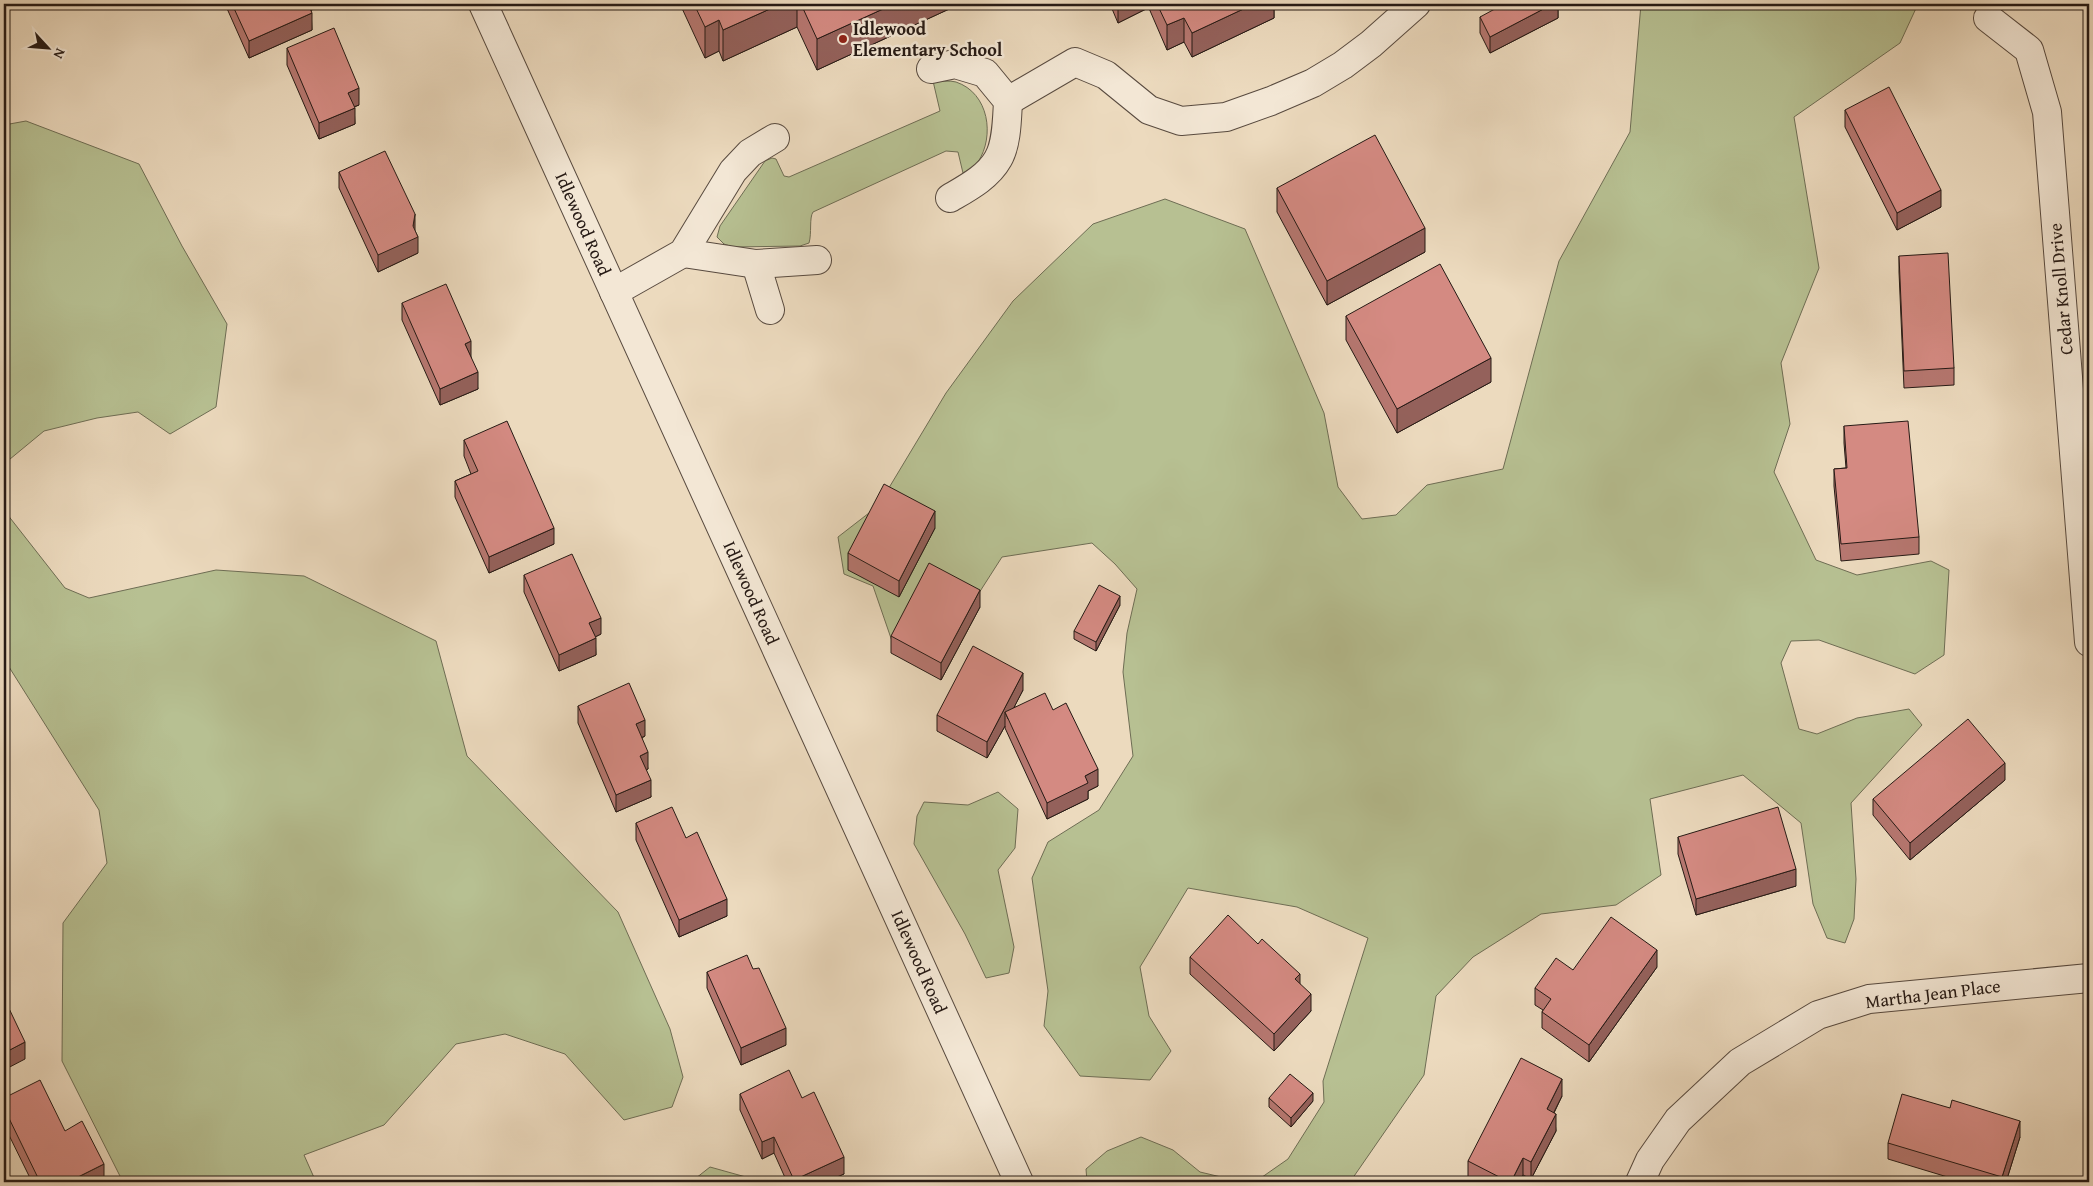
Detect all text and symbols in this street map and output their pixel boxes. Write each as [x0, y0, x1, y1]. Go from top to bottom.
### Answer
place label: Idlewood Elementary School [853, 15, 1003, 63]
north arrow [22, 22, 72, 72]
marker: Idlewood Elementary School [837, 33, 849, 45]
text: N [48, 45, 71, 63]
street label: Idlewood Road [549, 168, 618, 280]
street label: Cedar Knoll Drive [2041, 222, 2080, 356]
street label: Idlewood Road [717, 537, 786, 649]
street label: Idlewood Road [885, 906, 954, 1018]
street label: Martha Jean Place [1864, 972, 2002, 1015]

